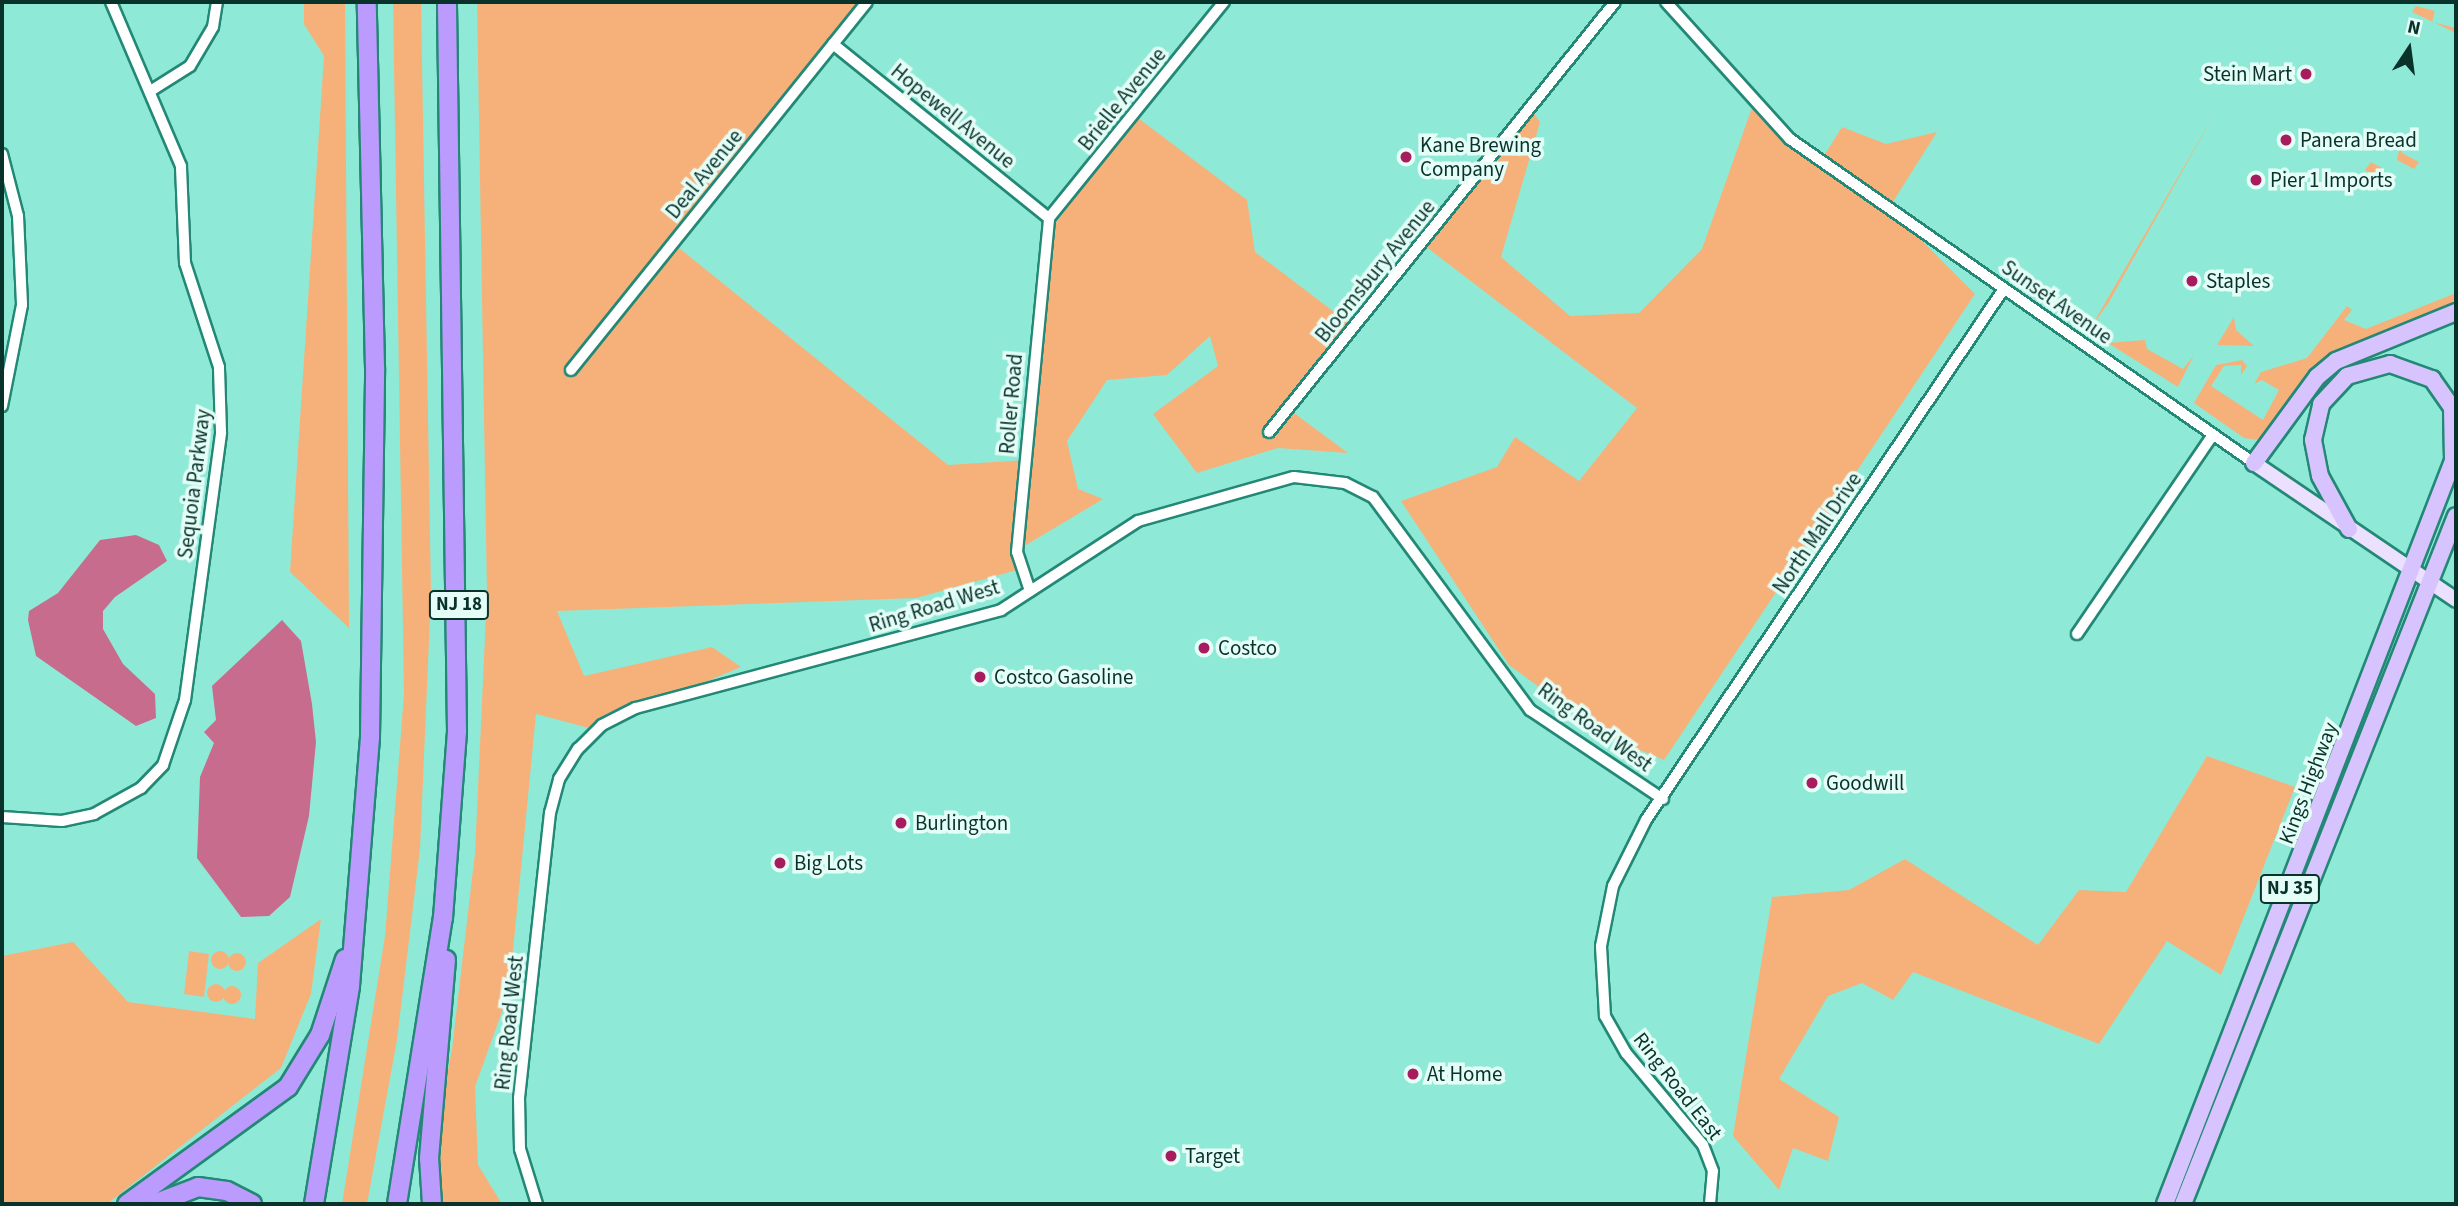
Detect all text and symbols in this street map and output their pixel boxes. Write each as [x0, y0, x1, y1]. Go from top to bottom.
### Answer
text: N [2405, 13, 2423, 43]
north arrow [2374, 14, 2444, 84]
street label: Brielle Avenue [1073, 42, 1171, 156]
street label: Hopewell Avenue [886, 58, 1020, 174]
place label: Stein Mart [2203, 61, 2292, 87]
marker: Stein Mart [2298, 66, 2314, 82]
street label: Deal Avenue [660, 124, 748, 224]
place label: Panera Bread [2300, 127, 2417, 153]
place label: Kane Brewing Company [1420, 132, 1541, 182]
marker: Panera Bread [2278, 132, 2294, 148]
marker: Kane Brewing Company [1398, 149, 1414, 165]
place label: Pier 1 Imports [2270, 167, 2393, 193]
marker: Pier 1 Imports [2248, 172, 2264, 188]
street label: Bloomsbury Avenue [1310, 195, 1440, 347]
street label: Sunset Avenue [1997, 255, 2117, 349]
place label: Staples [2206, 268, 2270, 294]
marker: Staples [2184, 273, 2200, 289]
street label: Roller Road [994, 353, 1028, 455]
street label: Sequoia Parkway [172, 408, 216, 560]
street label: North Mall Drive [1767, 467, 1867, 599]
street label: Ring Road West [866, 574, 1002, 638]
road number: NJ 18 [428, 590, 490, 620]
place label: Costco [1218, 635, 1277, 661]
marker: Costco [1196, 640, 1212, 656]
place label: Costco Gasoline [994, 664, 1133, 690]
marker: Costco Gasoline [972, 669, 988, 685]
street label: Ring Road West [1533, 677, 1657, 777]
street label: Kings Highway [2273, 718, 2343, 848]
place label: Goodwill [1826, 770, 1904, 796]
marker: Goodwill [1804, 775, 1820, 791]
place label: Burlington [915, 810, 1008, 836]
marker: Burlington [893, 815, 909, 831]
place label: Big Lots [794, 850, 863, 876]
marker: Big Lots [772, 855, 788, 871]
road number: NJ 35 [2258, 874, 2322, 904]
street label: Ring Road West [489, 955, 529, 1091]
street label: Ring Road East [1628, 1027, 1728, 1145]
place label: At Home [1427, 1061, 1502, 1087]
marker: At Home [1405, 1066, 1421, 1082]
place label: Target [1185, 1143, 1240, 1169]
marker: Target [1163, 1148, 1179, 1164]

